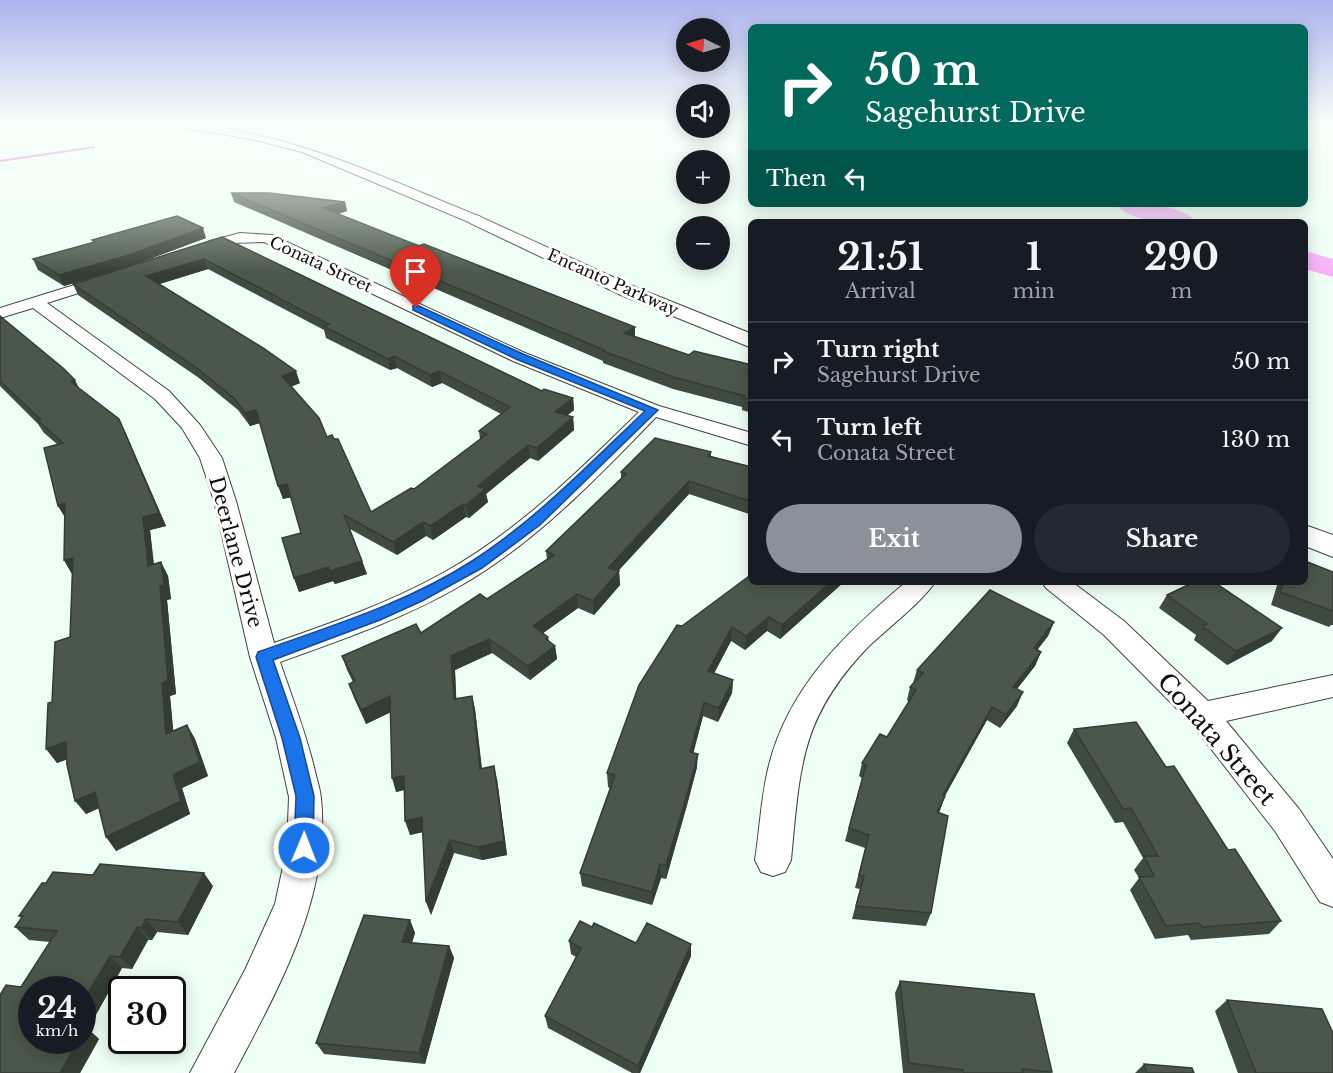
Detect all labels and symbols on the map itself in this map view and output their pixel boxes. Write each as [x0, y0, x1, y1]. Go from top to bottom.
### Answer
north arrow [676, 18, 730, 72]
street label: Conata Street [267, 232, 375, 296]
street label: Encanto Parkway [544, 244, 682, 320]
pin [390, 246, 441, 308]
street label: Deerlane Drive [204, 474, 268, 630]
street label: Conata Street [1152, 667, 1282, 811]
position arrow [272, 816, 336, 880]
speed limit sign: 30 [108, 976, 186, 1054]

